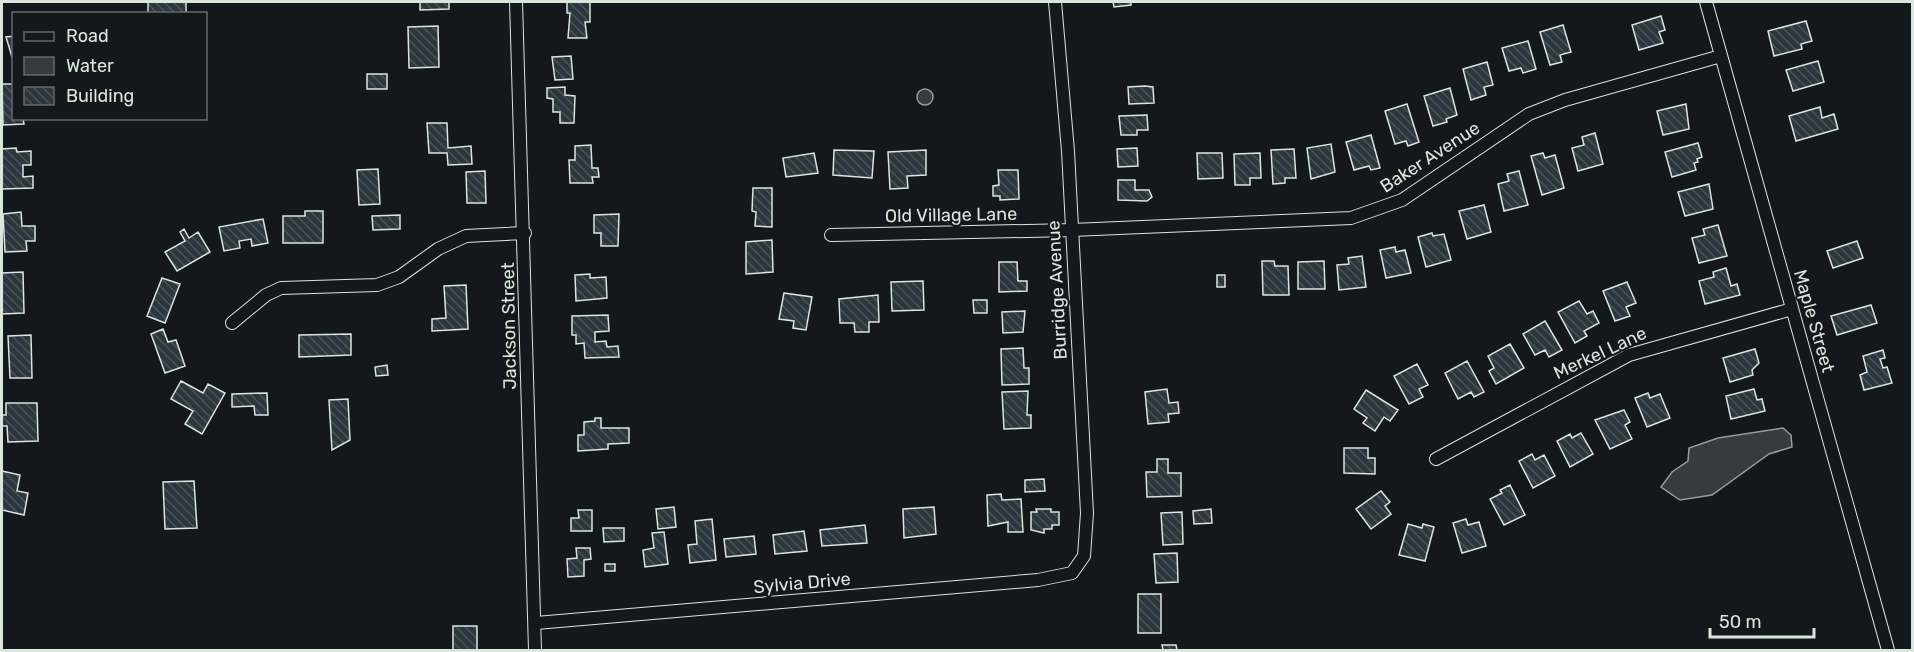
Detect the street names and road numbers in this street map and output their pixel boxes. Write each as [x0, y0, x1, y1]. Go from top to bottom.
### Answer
street label: Baker Avenue [1376, 117, 1484, 197]
street label: Old Village Lane [885, 203, 1017, 227]
street label: Burridge Avenue [1042, 220, 1072, 360]
street label: Jackson Street [497, 262, 521, 390]
street label: Maple Street [1789, 267, 1839, 375]
street label: Merkel Lane [1550, 322, 1650, 384]
street label: Sylvia Drive [752, 568, 852, 598]

